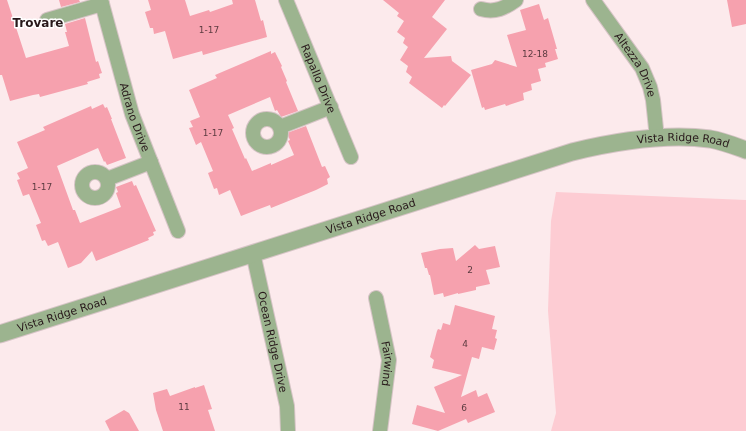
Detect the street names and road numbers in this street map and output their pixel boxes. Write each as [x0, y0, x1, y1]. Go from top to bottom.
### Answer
street label: Altezza Drive [612, 30, 659, 98]
street label: Rapallo Drive [298, 42, 339, 115]
street label: Adrano Drive [117, 81, 153, 154]
street label: Vista Ridge Road [636, 130, 731, 150]
street label: Vista Ridge Road [324, 196, 417, 236]
street label: Ocean Ridge Drive [255, 290, 290, 394]
street label: Vista Ridge Road [16, 294, 108, 335]
street label: Fairwind [379, 340, 396, 387]

